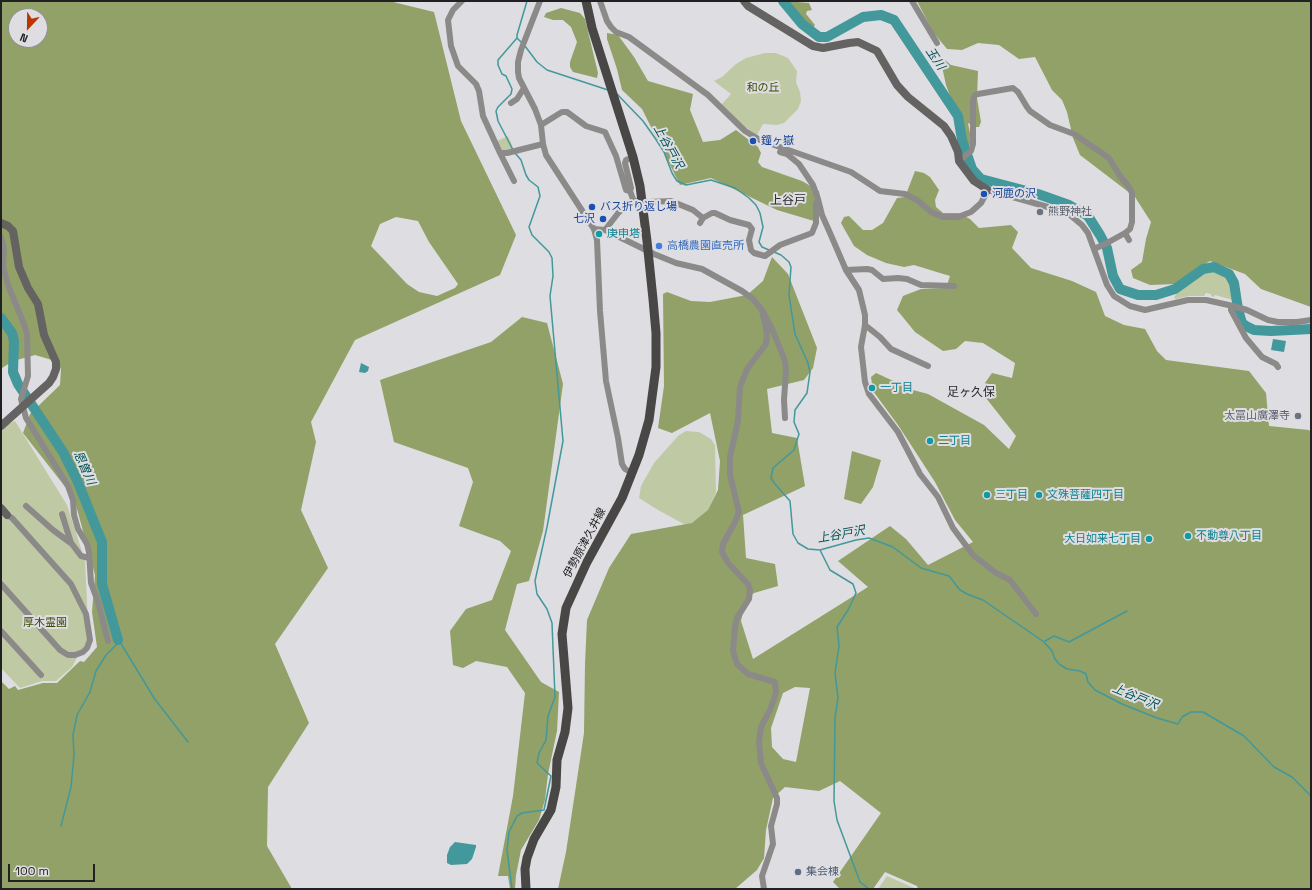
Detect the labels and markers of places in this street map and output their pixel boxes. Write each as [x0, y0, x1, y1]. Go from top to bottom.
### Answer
place label: 鐘ヶ嶽 [761, 134, 794, 148]
marker: 鐘ヶ嶽 [748, 136, 758, 146]
place label: 河鹿の沢 [992, 187, 1036, 201]
marker: 河鹿の沢 [979, 189, 989, 199]
place label: バス折り返し場 [600, 200, 677, 214]
marker: バス折り返し場 [587, 202, 597, 212]
place label: 熊野神社 [1048, 205, 1092, 219]
marker: 熊野神社 [1035, 207, 1045, 217]
place label: 七沢 [573, 212, 595, 226]
marker: 七沢 [598, 214, 608, 224]
place label: 庚申塔 [607, 227, 640, 241]
marker: 庚申塔 [594, 229, 604, 239]
place label: 高橋農園直売所 [667, 239, 744, 253]
marker: 高橋農園直売所 [654, 241, 664, 251]
place label: 一丁目 [880, 381, 913, 395]
marker: 一丁目 [867, 383, 877, 393]
place label: 太冨山廣澤寺 [1224, 409, 1290, 423]
marker: 太冨山廣澤寺 [1293, 411, 1303, 421]
place label: 二丁目 [938, 434, 971, 448]
marker: 二丁目 [925, 436, 935, 446]
place label: 三丁目 [995, 488, 1028, 502]
place label: 文殊菩薩四丁目 [1047, 488, 1124, 502]
marker: 三丁目 [982, 490, 992, 500]
marker: 文殊菩薩四丁目 [1034, 490, 1044, 500]
place label: 不動尊八丁目 [1196, 529, 1262, 543]
marker: 不動尊八丁目 [1183, 531, 1193, 541]
place label: 大日如来七丁目 [1064, 532, 1141, 546]
marker: 大日如来七丁目 [1144, 534, 1154, 544]
place label: 集会棟 [806, 865, 839, 879]
marker: 集会棟 [793, 867, 803, 877]

